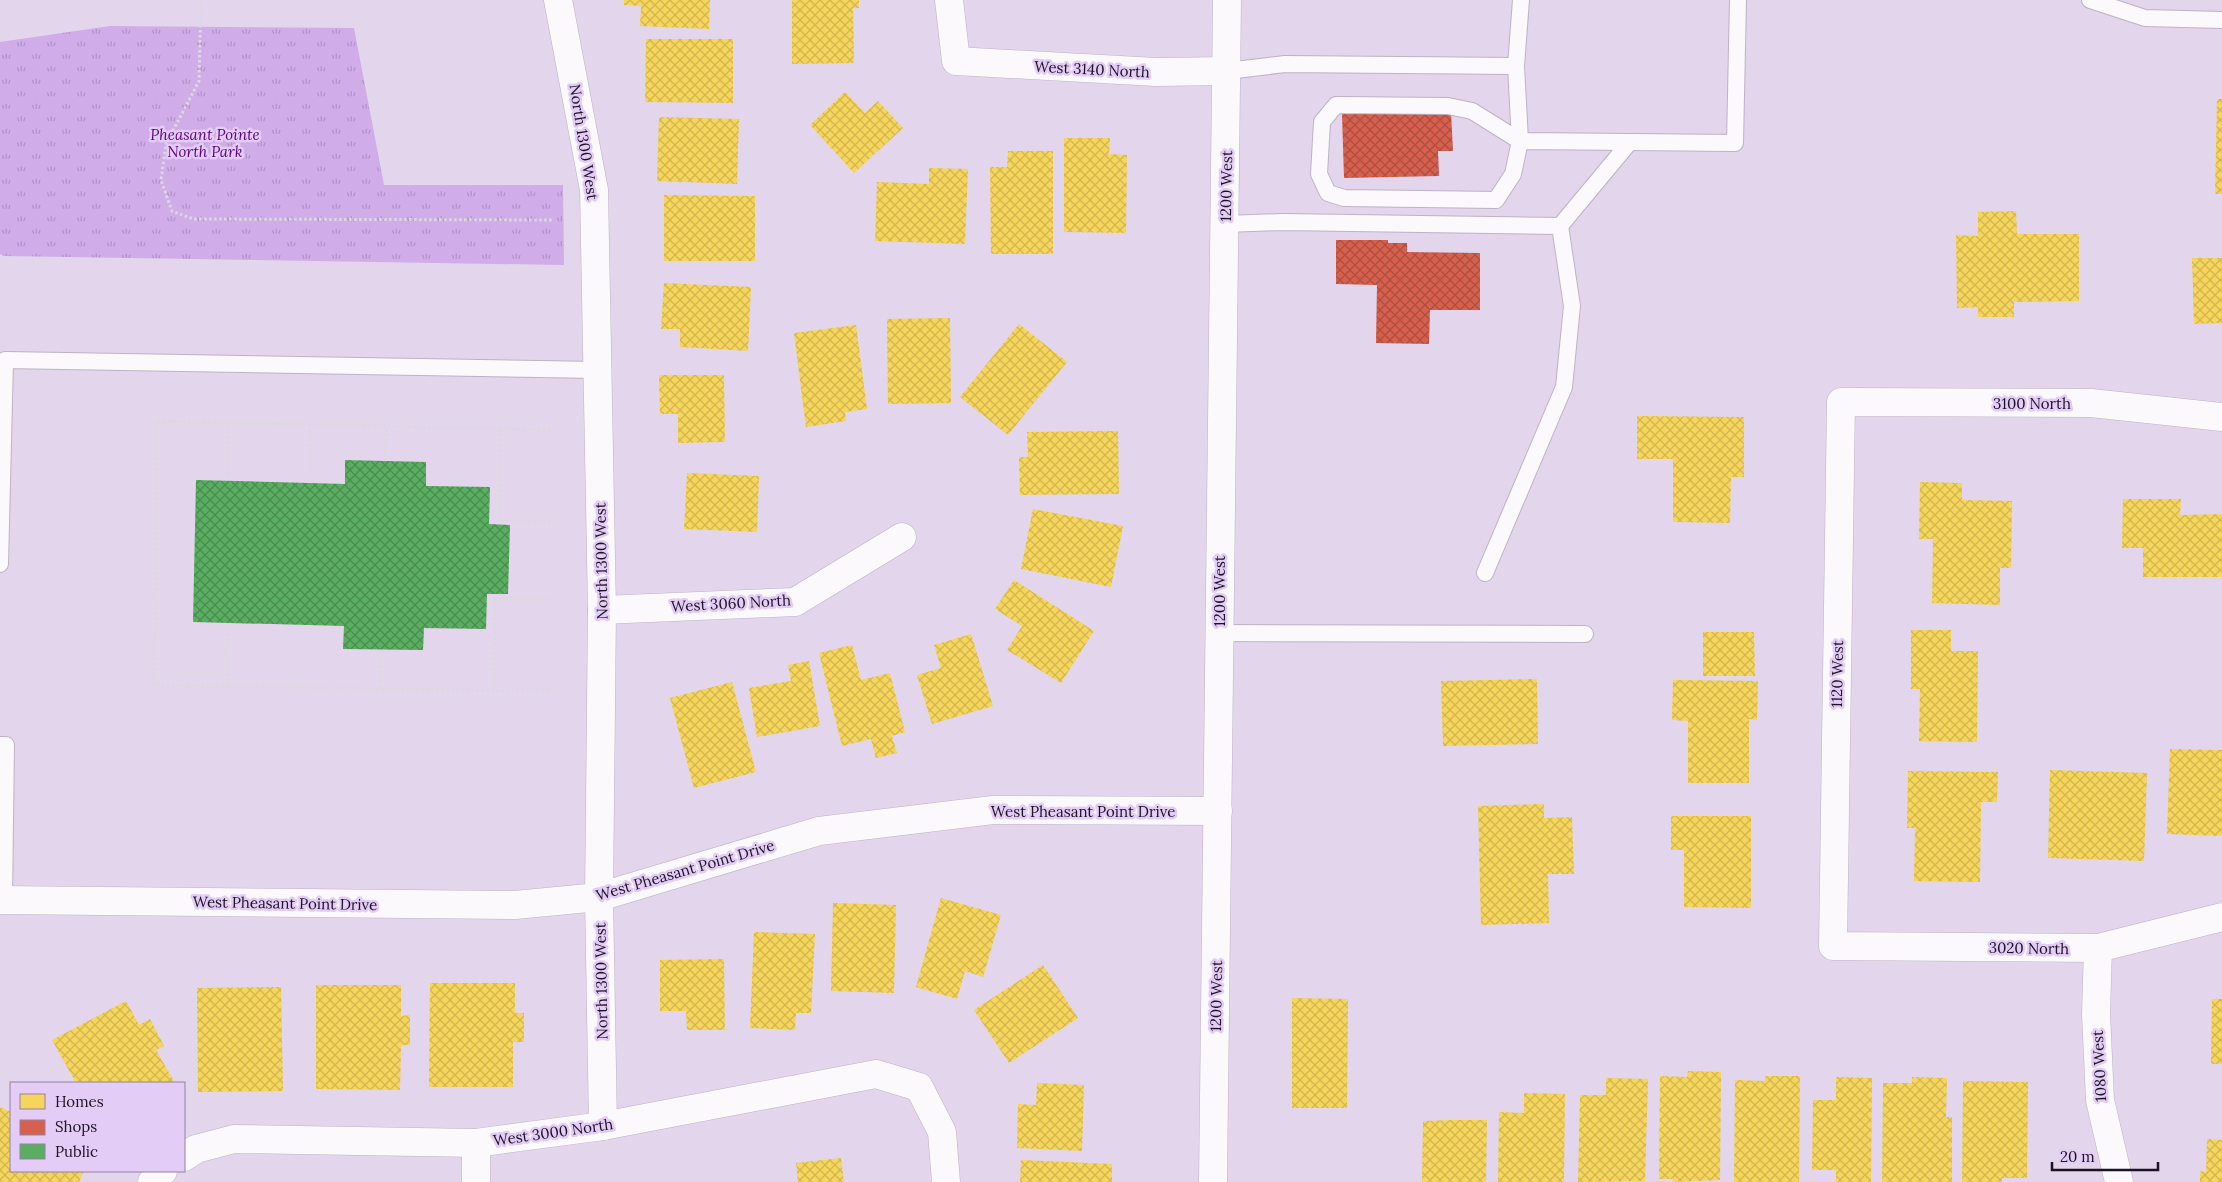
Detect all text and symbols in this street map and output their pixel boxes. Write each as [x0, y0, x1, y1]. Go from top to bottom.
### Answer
street label: West 3140 North [1034, 56, 1150, 82]
street label: North 1300 West [565, 83, 603, 201]
park label: Pheasant Pointe North Park [150, 125, 260, 161]
street label: 1200 West [1216, 150, 1236, 222]
street label: 3100 North [1993, 394, 2071, 413]
street label: North 1300 West [590, 502, 612, 620]
street label: 1200 West [1210, 555, 1229, 627]
street label: West 3060 North [670, 590, 792, 616]
street label: 1120 West [1827, 640, 1847, 708]
street label: West Pheasant Point Drive [991, 802, 1175, 821]
street label: West Pheasant Point Drive [594, 835, 776, 905]
street label: West Pheasant Point Drive [193, 892, 377, 914]
street label: North 1300 West [590, 922, 612, 1040]
street label: 3020 North [1989, 938, 2069, 958]
street label: 1200 West [1206, 960, 1226, 1032]
street label: 1080 West [2088, 1030, 2110, 1102]
legend [10, 1082, 185, 1172]
text: Homes [55, 1092, 104, 1111]
street label: West 3000 North [492, 1114, 614, 1150]
text: Shops [55, 1117, 97, 1136]
scale bar [2052, 1140, 2158, 1172]
text: Public [55, 1142, 98, 1161]
text: 20 m [2060, 1147, 2095, 1166]

